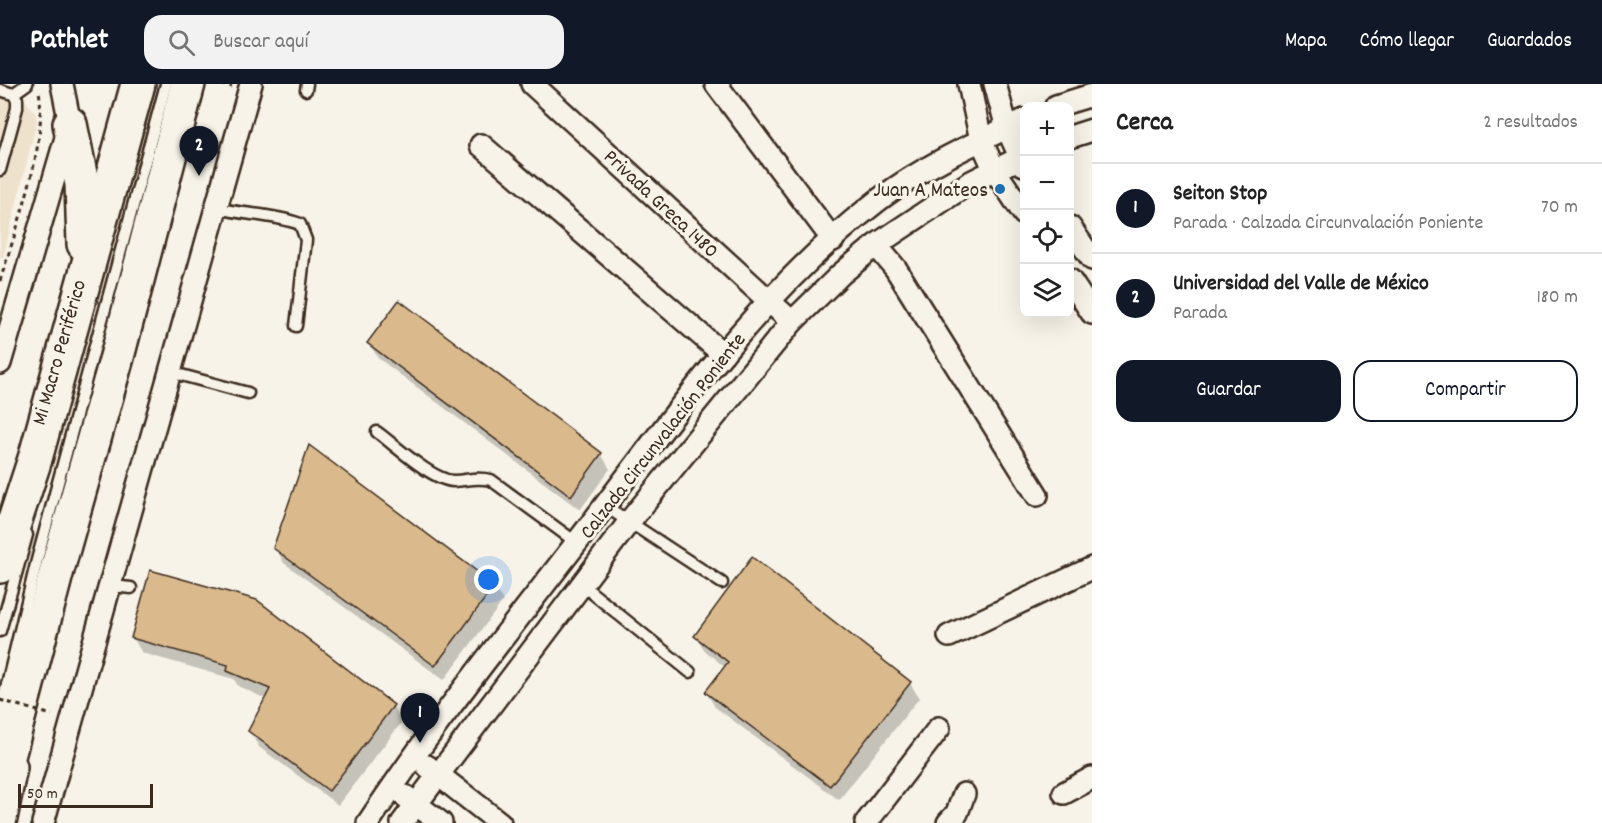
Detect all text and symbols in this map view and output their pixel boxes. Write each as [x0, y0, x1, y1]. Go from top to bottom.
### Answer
search box [144, 15, 564, 69]
text: Pathlet [30, 22, 108, 62]
icon: search [165, 26, 198, 59]
text: Buscar aquí [213, 27, 309, 58]
text: Mapa [1285, 27, 1327, 57]
text: Cómo llegar [1360, 27, 1454, 57]
text: Guardados [1487, 27, 1572, 57]
map controls [1020, 102, 1074, 318]
button: + [1020, 102, 1074, 156]
text: Cerca [1116, 105, 1173, 142]
text: 2 resultados [1483, 109, 1578, 137]
pin: 2 [180, 126, 218, 176]
street label: Privada Greca 1480 [596, 144, 724, 267]
button: − [1020, 156, 1074, 210]
place label: Juan A Mateos [873, 177, 988, 207]
text: Seiton Stop [1173, 179, 1267, 210]
marker: Juan A Mateos [993, 182, 1007, 196]
text: 1 [1133, 194, 1138, 222]
text: 70 m [1541, 194, 1578, 222]
button: locate [1020, 210, 1074, 264]
text: Parada · Calzada Circunvalación Poniente [1173, 210, 1483, 238]
button: layers [1020, 264, 1074, 318]
text: Universidad del Valle de México [1173, 269, 1429, 300]
street label: Mi Macro Periférico [26, 277, 96, 429]
text: 2 [1131, 284, 1140, 312]
text: 180 m [1536, 284, 1578, 312]
text: Parada [1173, 300, 1227, 328]
street label: Calzada Circunvalación Poniente [574, 327, 755, 546]
button: Guardar [1116, 360, 1341, 422]
button: Compartir [1353, 360, 1578, 422]
your location [474, 565, 503, 594]
pin: 1 [400, 694, 440, 743]
scale bar [18, 781, 153, 808]
text: 50 m [27, 783, 58, 806]

